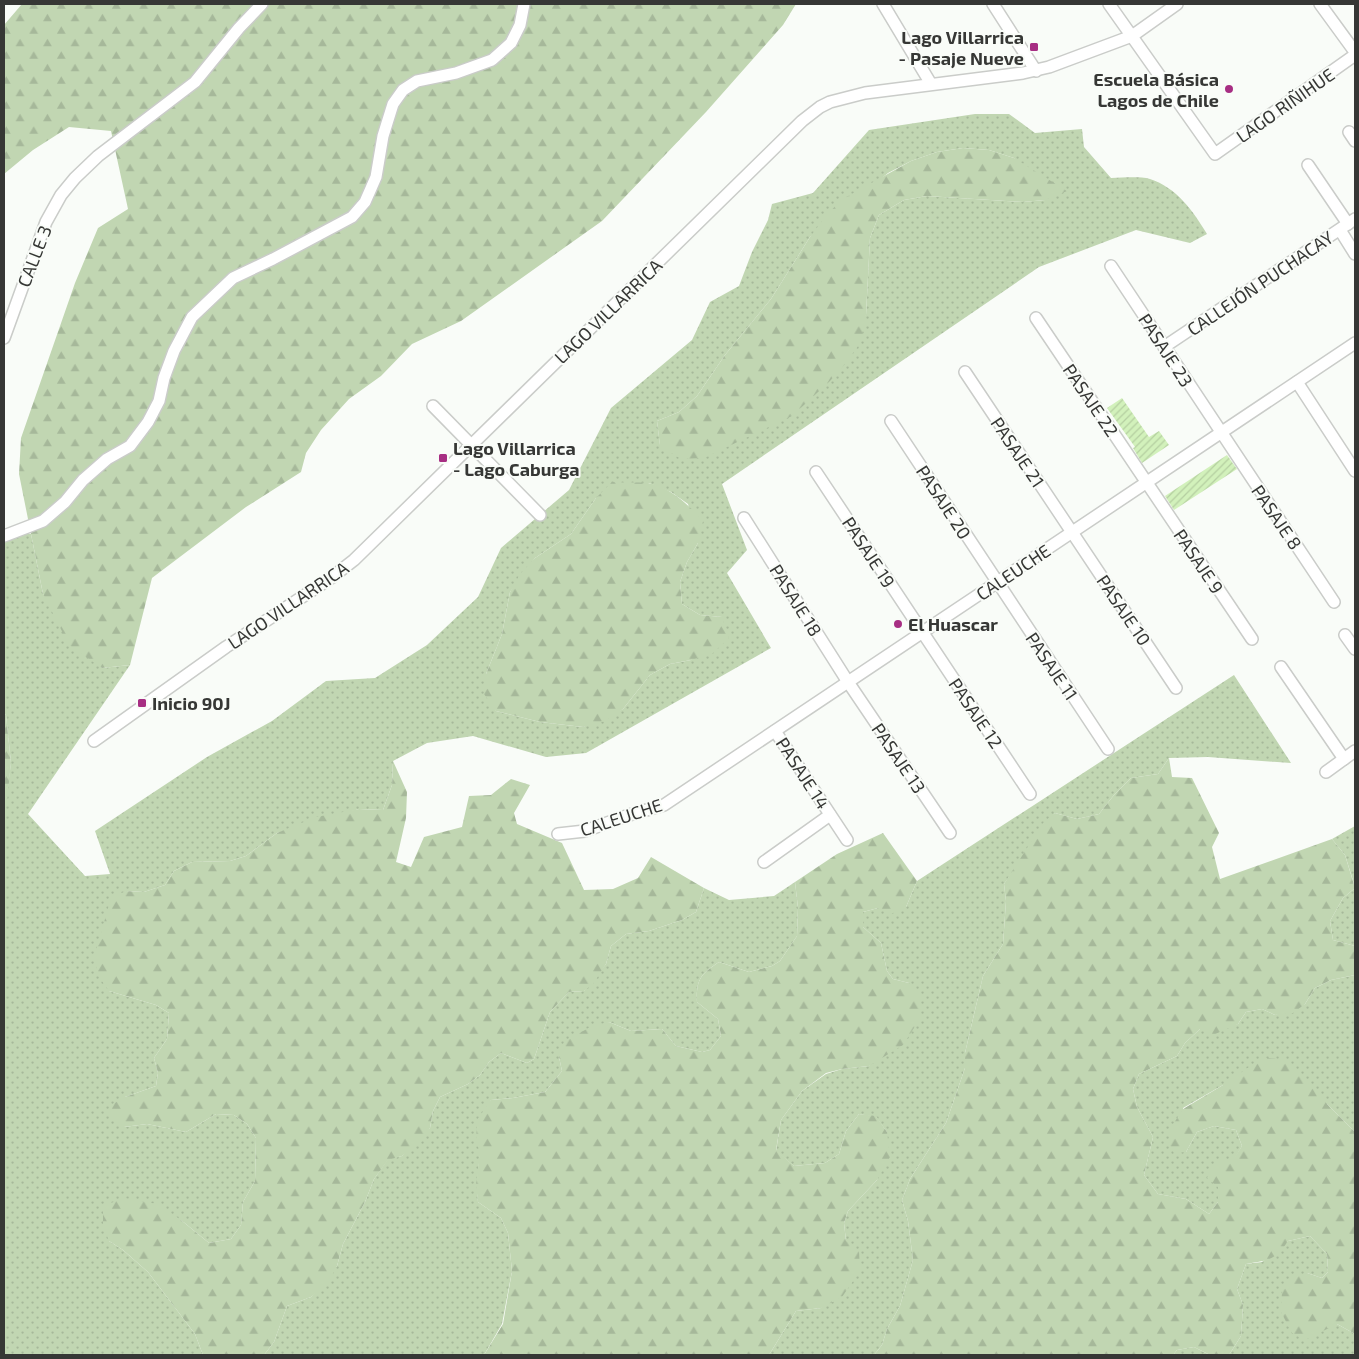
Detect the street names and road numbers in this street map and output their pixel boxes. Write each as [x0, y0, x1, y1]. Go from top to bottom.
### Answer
street label: LAGO RIÑIHUE [1232, 63, 1338, 147]
street label: CALLE 3 [12, 222, 56, 290]
street label: CALLEJÓN PUCHACAY [1183, 225, 1338, 340]
street label: LAGO VILLARRICA [550, 254, 667, 368]
street label: PASAJE 23 [1134, 309, 1198, 391]
street label: PASAJE 22 [1059, 359, 1123, 441]
street label: PASAJE 21 [987, 413, 1049, 491]
street label: PASAJE 20 [912, 461, 976, 543]
street label: PASAJE 8 [1247, 480, 1307, 554]
street label: PASAJE 19 [838, 512, 900, 592]
street label: PASAJE 9 [1169, 525, 1229, 597]
street label: CALEUCHE [972, 539, 1054, 605]
street label: LAGO VILLARRICA [223, 556, 353, 654]
street label: PASAJE 18 [765, 560, 827, 640]
street label: PASAJE 10 [1092, 570, 1156, 650]
street label: PASAJE 11 [1021, 628, 1083, 704]
street label: PASAJE 12 [945, 674, 1007, 752]
street label: PASAJE 13 [868, 719, 930, 797]
street label: PASAJE 14 [772, 733, 834, 813]
street label: CALEUCHE [577, 793, 665, 841]

